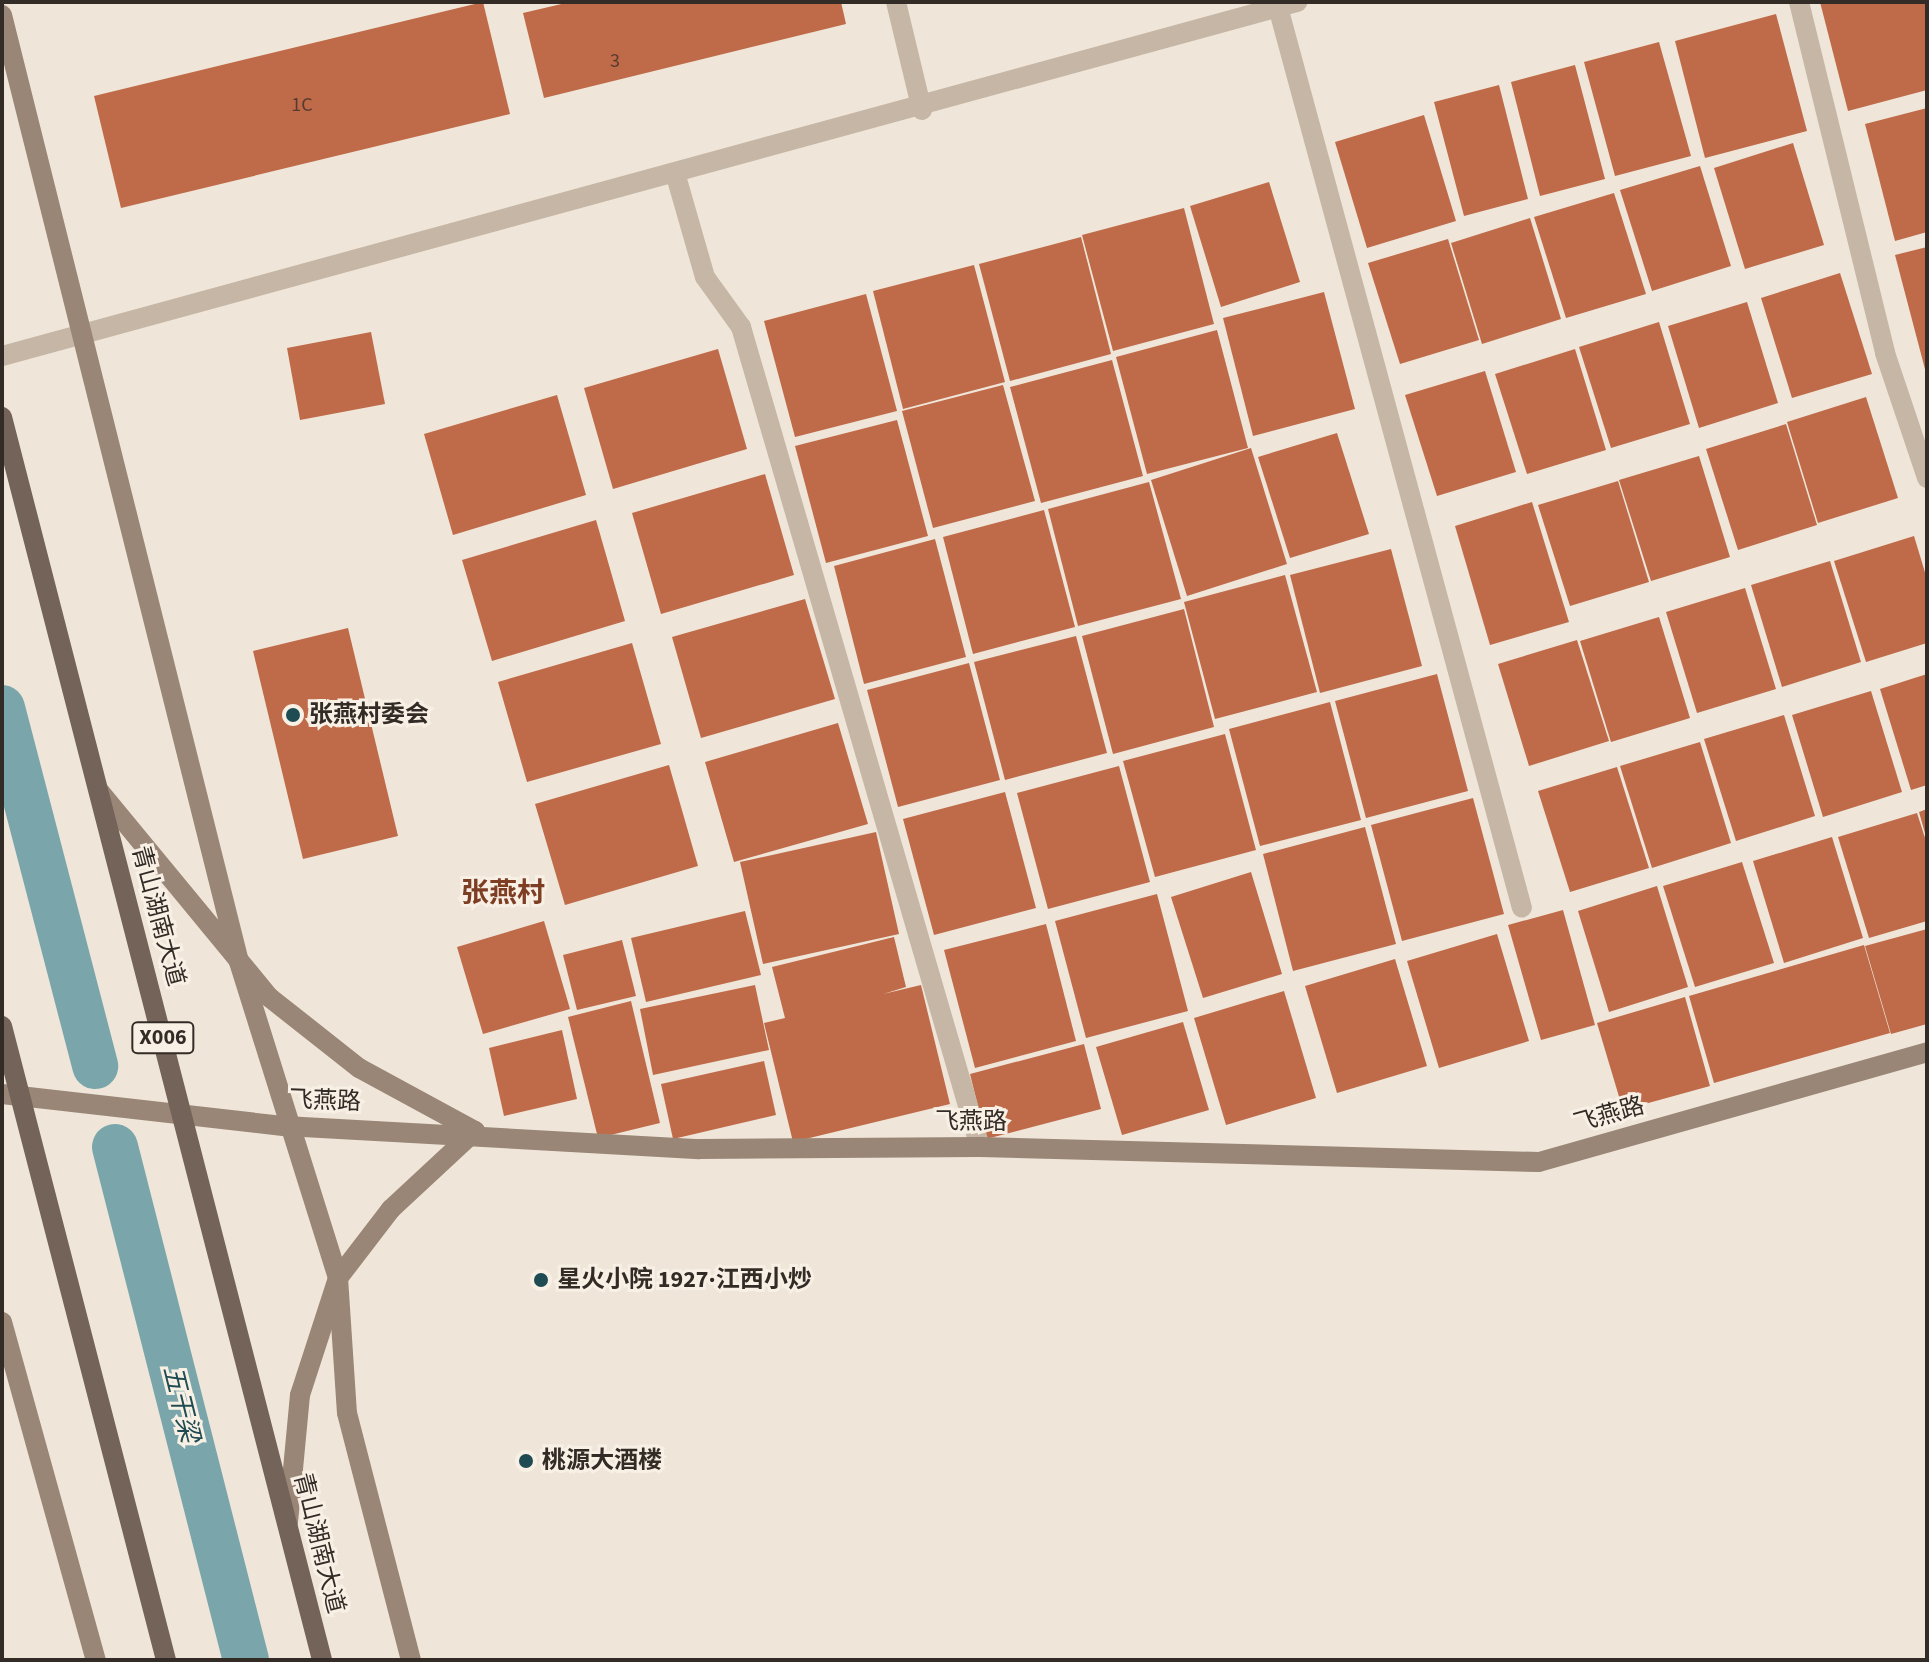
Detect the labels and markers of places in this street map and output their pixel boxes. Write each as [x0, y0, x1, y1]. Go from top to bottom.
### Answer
place label: 张燕村委会 [309, 701, 429, 729]
marker: 张燕村委会 [284, 706, 302, 724]
place label: 星火小院 1927·江西小炒 [557, 1266, 812, 1294]
marker: 星火小院 1927·江西小炒 [532, 1271, 550, 1289]
place label: 桃源大酒楼 [542, 1447, 662, 1475]
marker: 桃源大酒楼 [517, 1452, 535, 1470]

